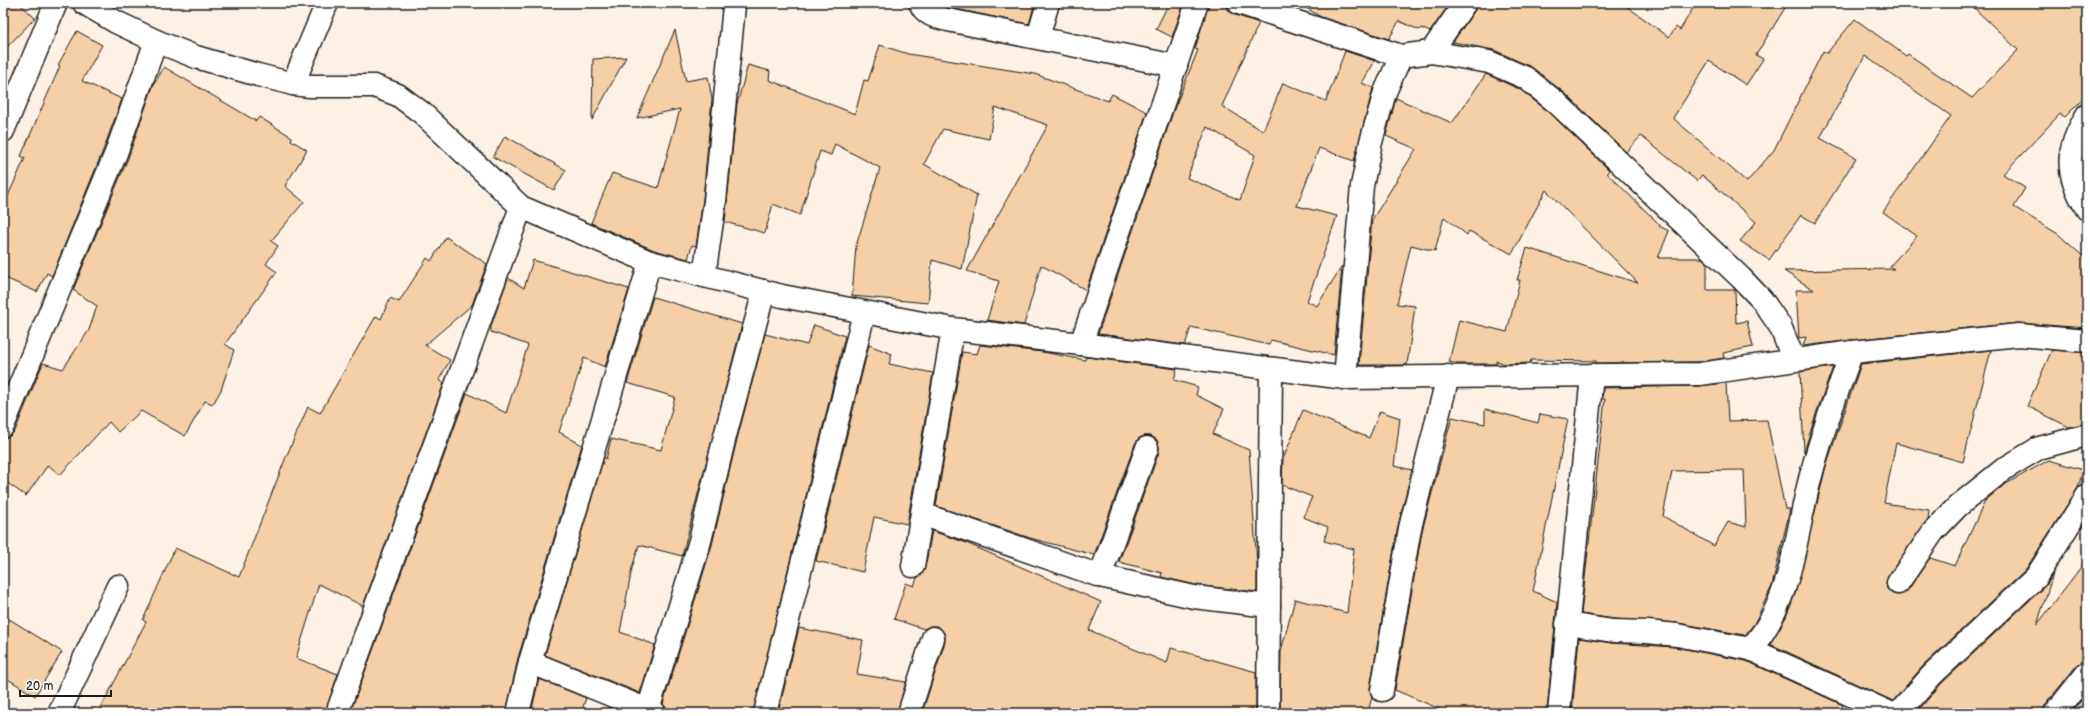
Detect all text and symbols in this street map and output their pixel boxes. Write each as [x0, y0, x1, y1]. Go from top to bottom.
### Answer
scale bar [20, 672, 111, 698]
text: 20 m [26, 679, 53, 694]

